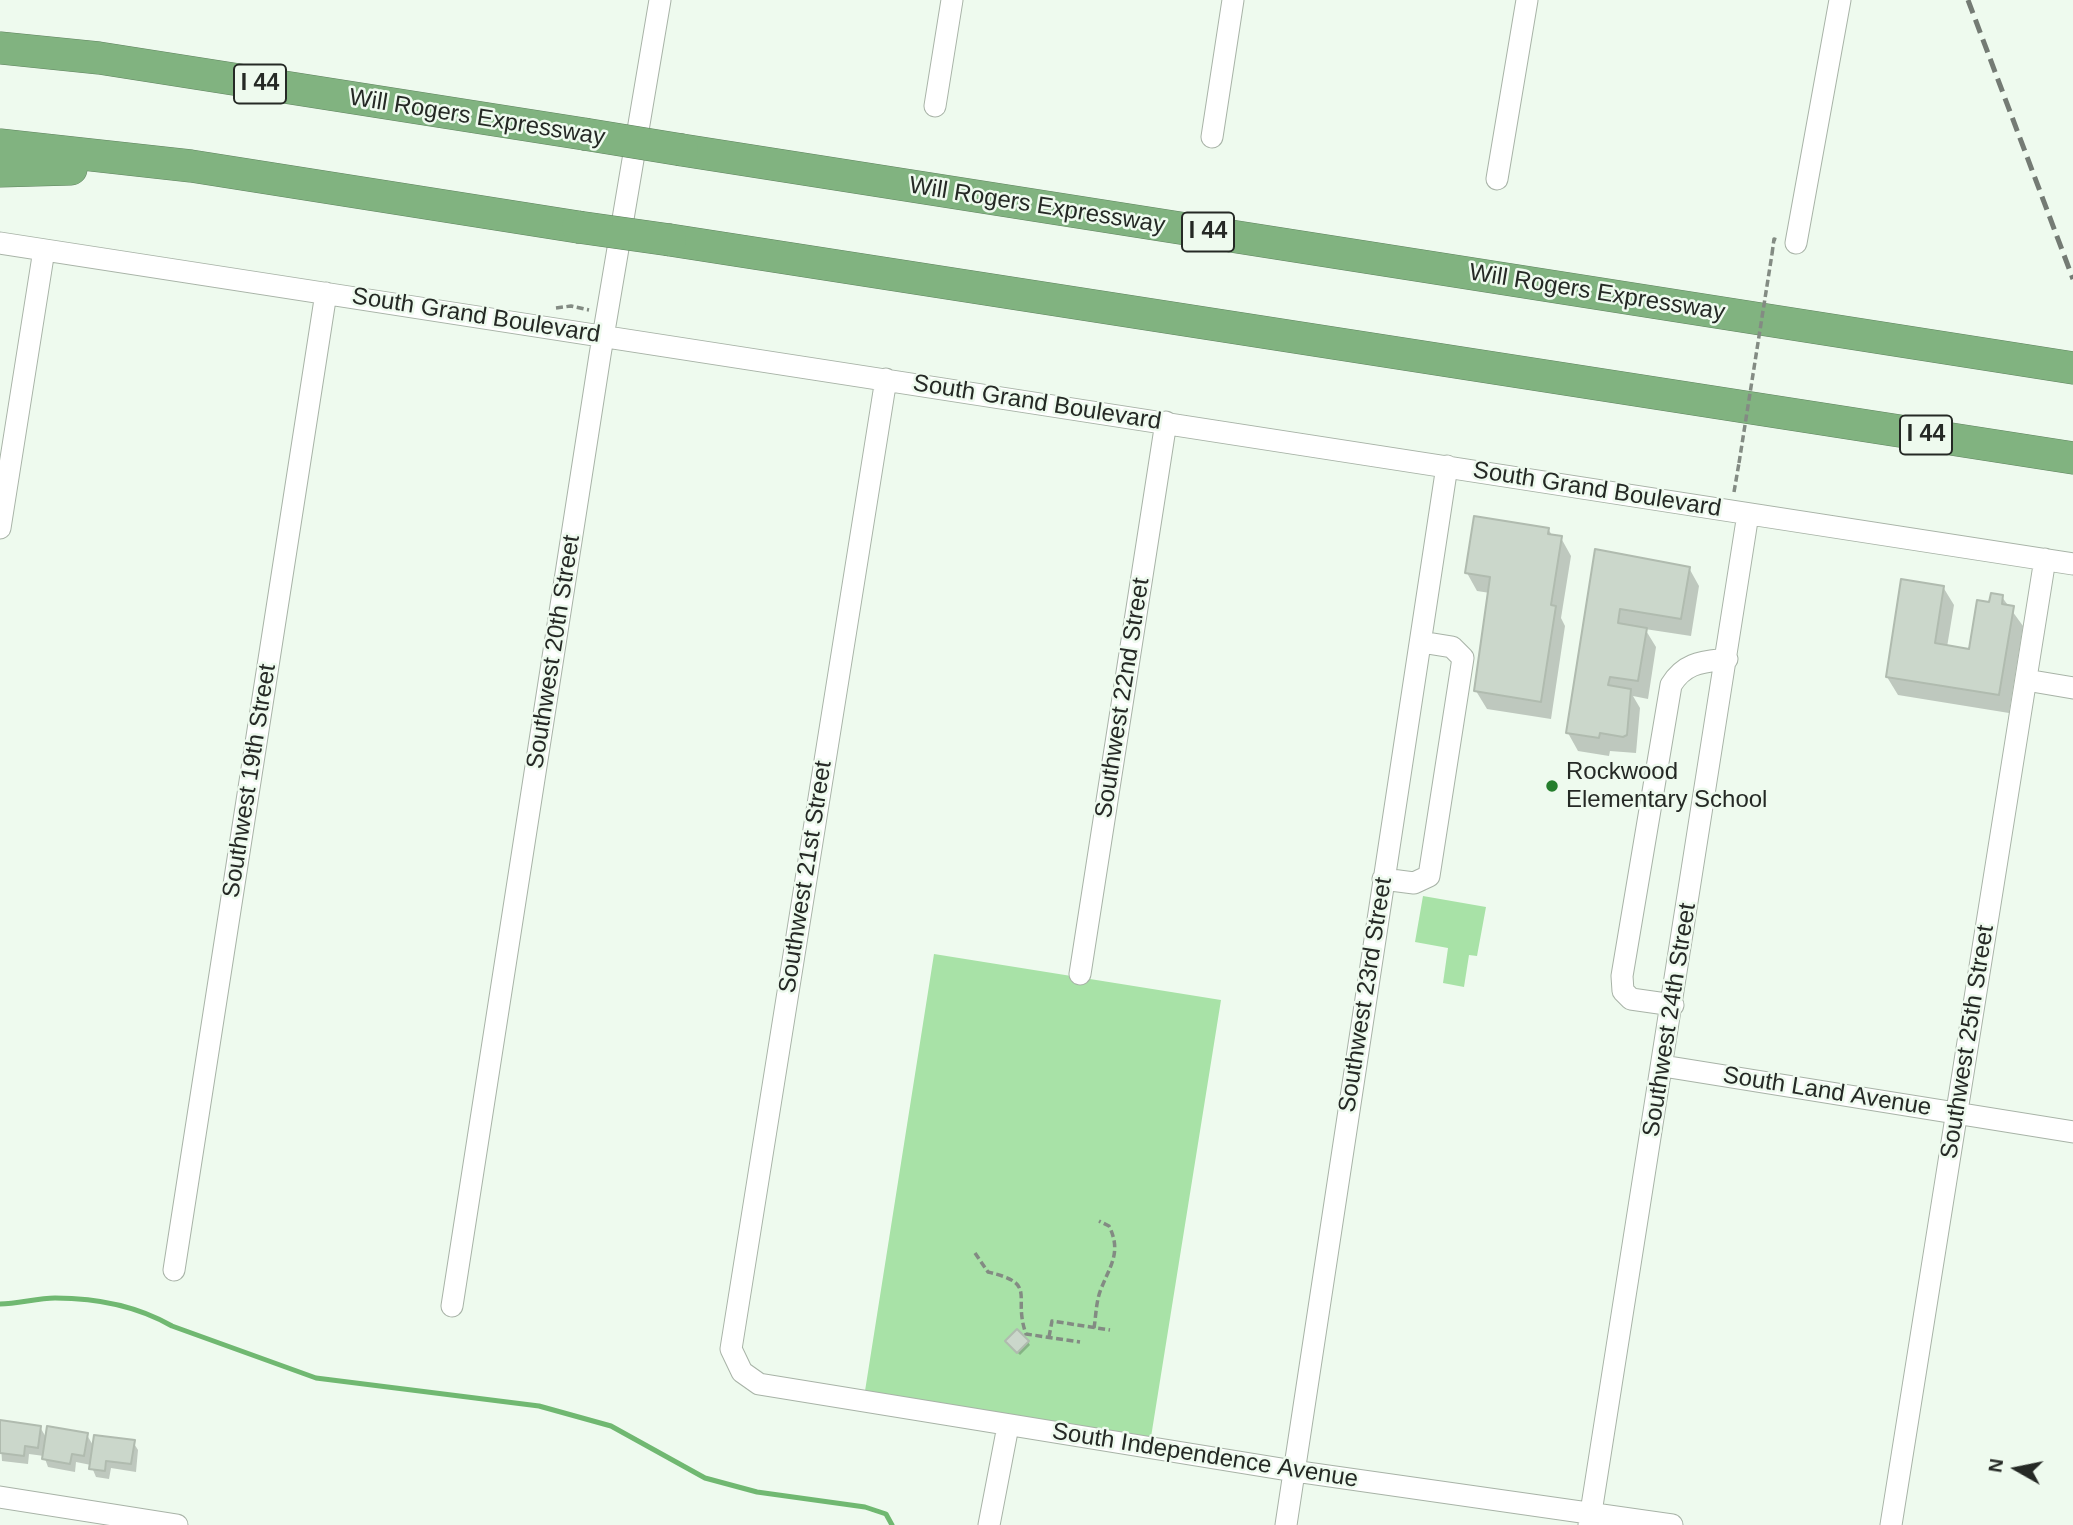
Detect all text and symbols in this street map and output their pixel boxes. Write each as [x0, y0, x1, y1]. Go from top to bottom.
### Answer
road number: I 44 [234, 64, 286, 104]
street label: Will Rogers Expressway [347, 84, 607, 152]
street label: Will Rogers Expressway [907, 172, 1167, 240]
road number: I 44 [1182, 213, 1234, 252]
street label: Will Rogers Expressway [1467, 259, 1727, 327]
street label: South Grand Boulevard [350, 282, 602, 350]
street label: South Grand Boulevard [911, 369, 1163, 437]
road number: I 44 [1900, 416, 1952, 454]
street label: South Grand Boulevard [1471, 456, 1723, 524]
street label: Southwest 20th Street [521, 533, 587, 771]
street label: Southwest 22nd Street [1090, 576, 1156, 820]
street label: Southwest 19th Street [217, 662, 283, 900]
place label: Rockwood Elementary School [1566, 758, 1767, 814]
street label: Southwest 21st Street [773, 759, 839, 995]
marker: Rockwood Elementary School [1544, 778, 1560, 794]
street label: Southwest 23rd Street [1333, 875, 1399, 1115]
street label: Southwest 24th Street [1637, 901, 1703, 1139]
street label: Southwest 25th Street [1935, 923, 2001, 1161]
street label: South Land Avenue [1721, 1061, 1933, 1123]
street label: South Independence Avenue [1050, 1418, 1360, 1494]
north arrow [1982, 1434, 2052, 1504]
text: N [1984, 1457, 2007, 1474]

